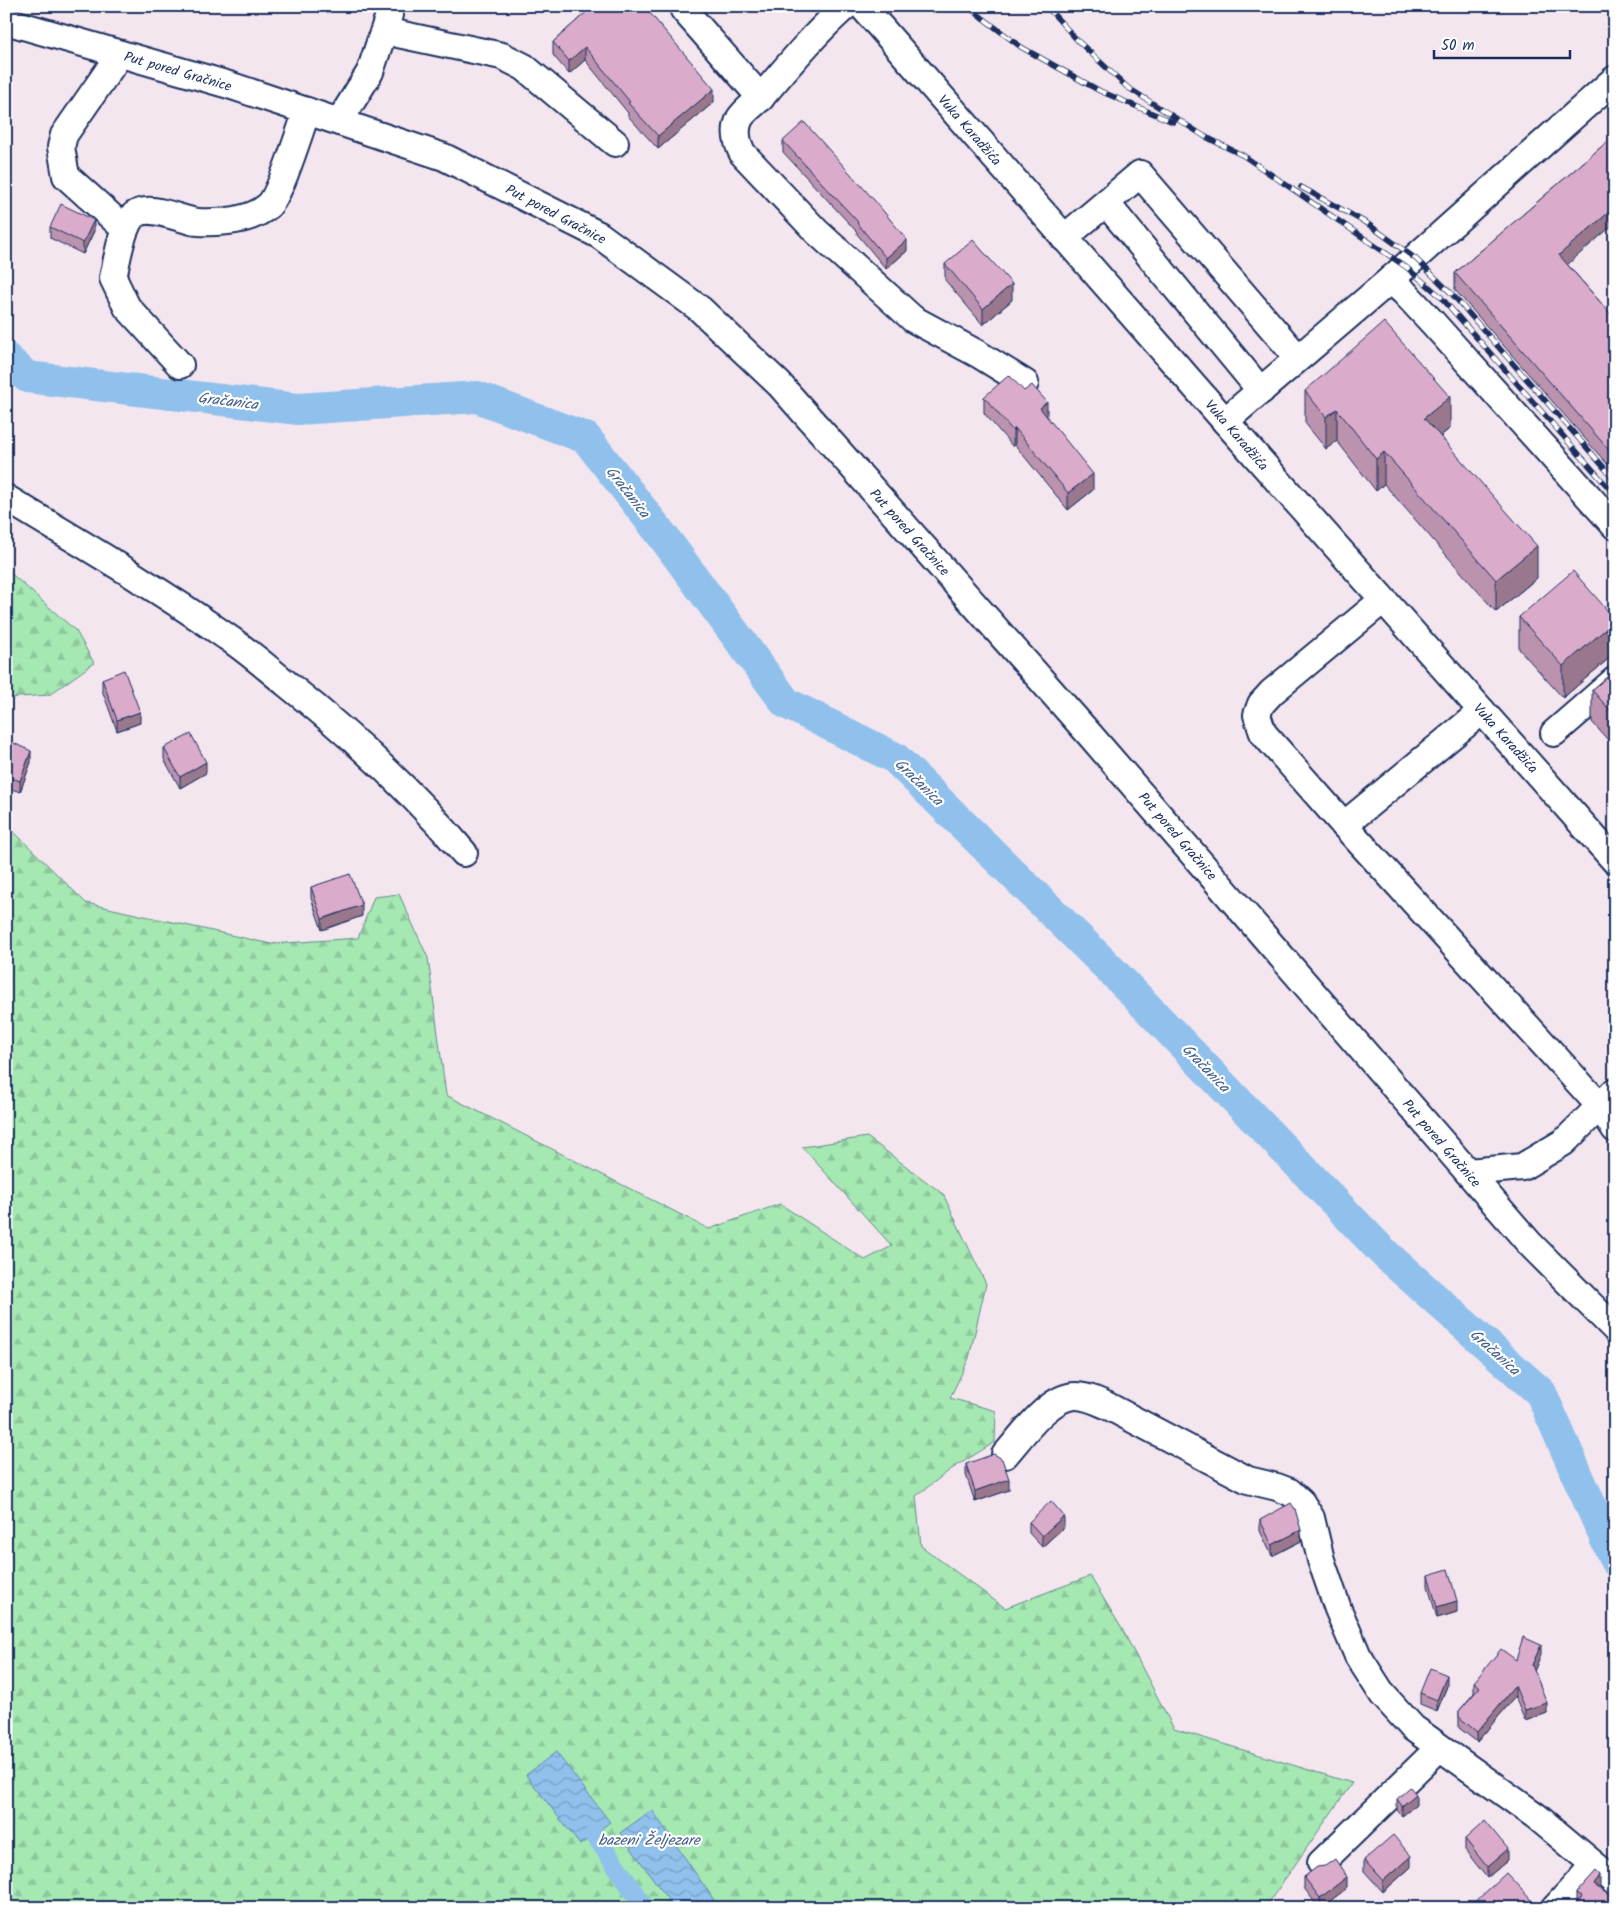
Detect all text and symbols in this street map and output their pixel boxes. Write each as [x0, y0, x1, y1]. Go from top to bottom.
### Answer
scale bar [1434, 28, 1570, 60]
text: 50 m [1441, 34, 1475, 58]
street label: Put pored Gračnice [121, 46, 235, 98]
street label: Vuka Karadžića [932, 90, 1006, 171]
street label: Put pored Gračnice [501, 179, 610, 251]
water label: Gračanica [197, 386, 260, 418]
street label: Vuka Karadžića [1199, 395, 1273, 476]
water label: Gračanica [599, 462, 656, 524]
street label: Put pored Gračnice [864, 484, 955, 582]
street label: Vuka Karadžića [1468, 699, 1543, 779]
water label: Gračanica [888, 753, 949, 813]
street label: Put pored Gračnice [1132, 787, 1223, 886]
water label: Gračanica [1176, 1039, 1235, 1099]
street label: Put pored Gračnice [1396, 1094, 1487, 1193]
water label: Gračanica [1464, 1324, 1525, 1382]
water label: bazeni Željezare [598, 1829, 701, 1853]

